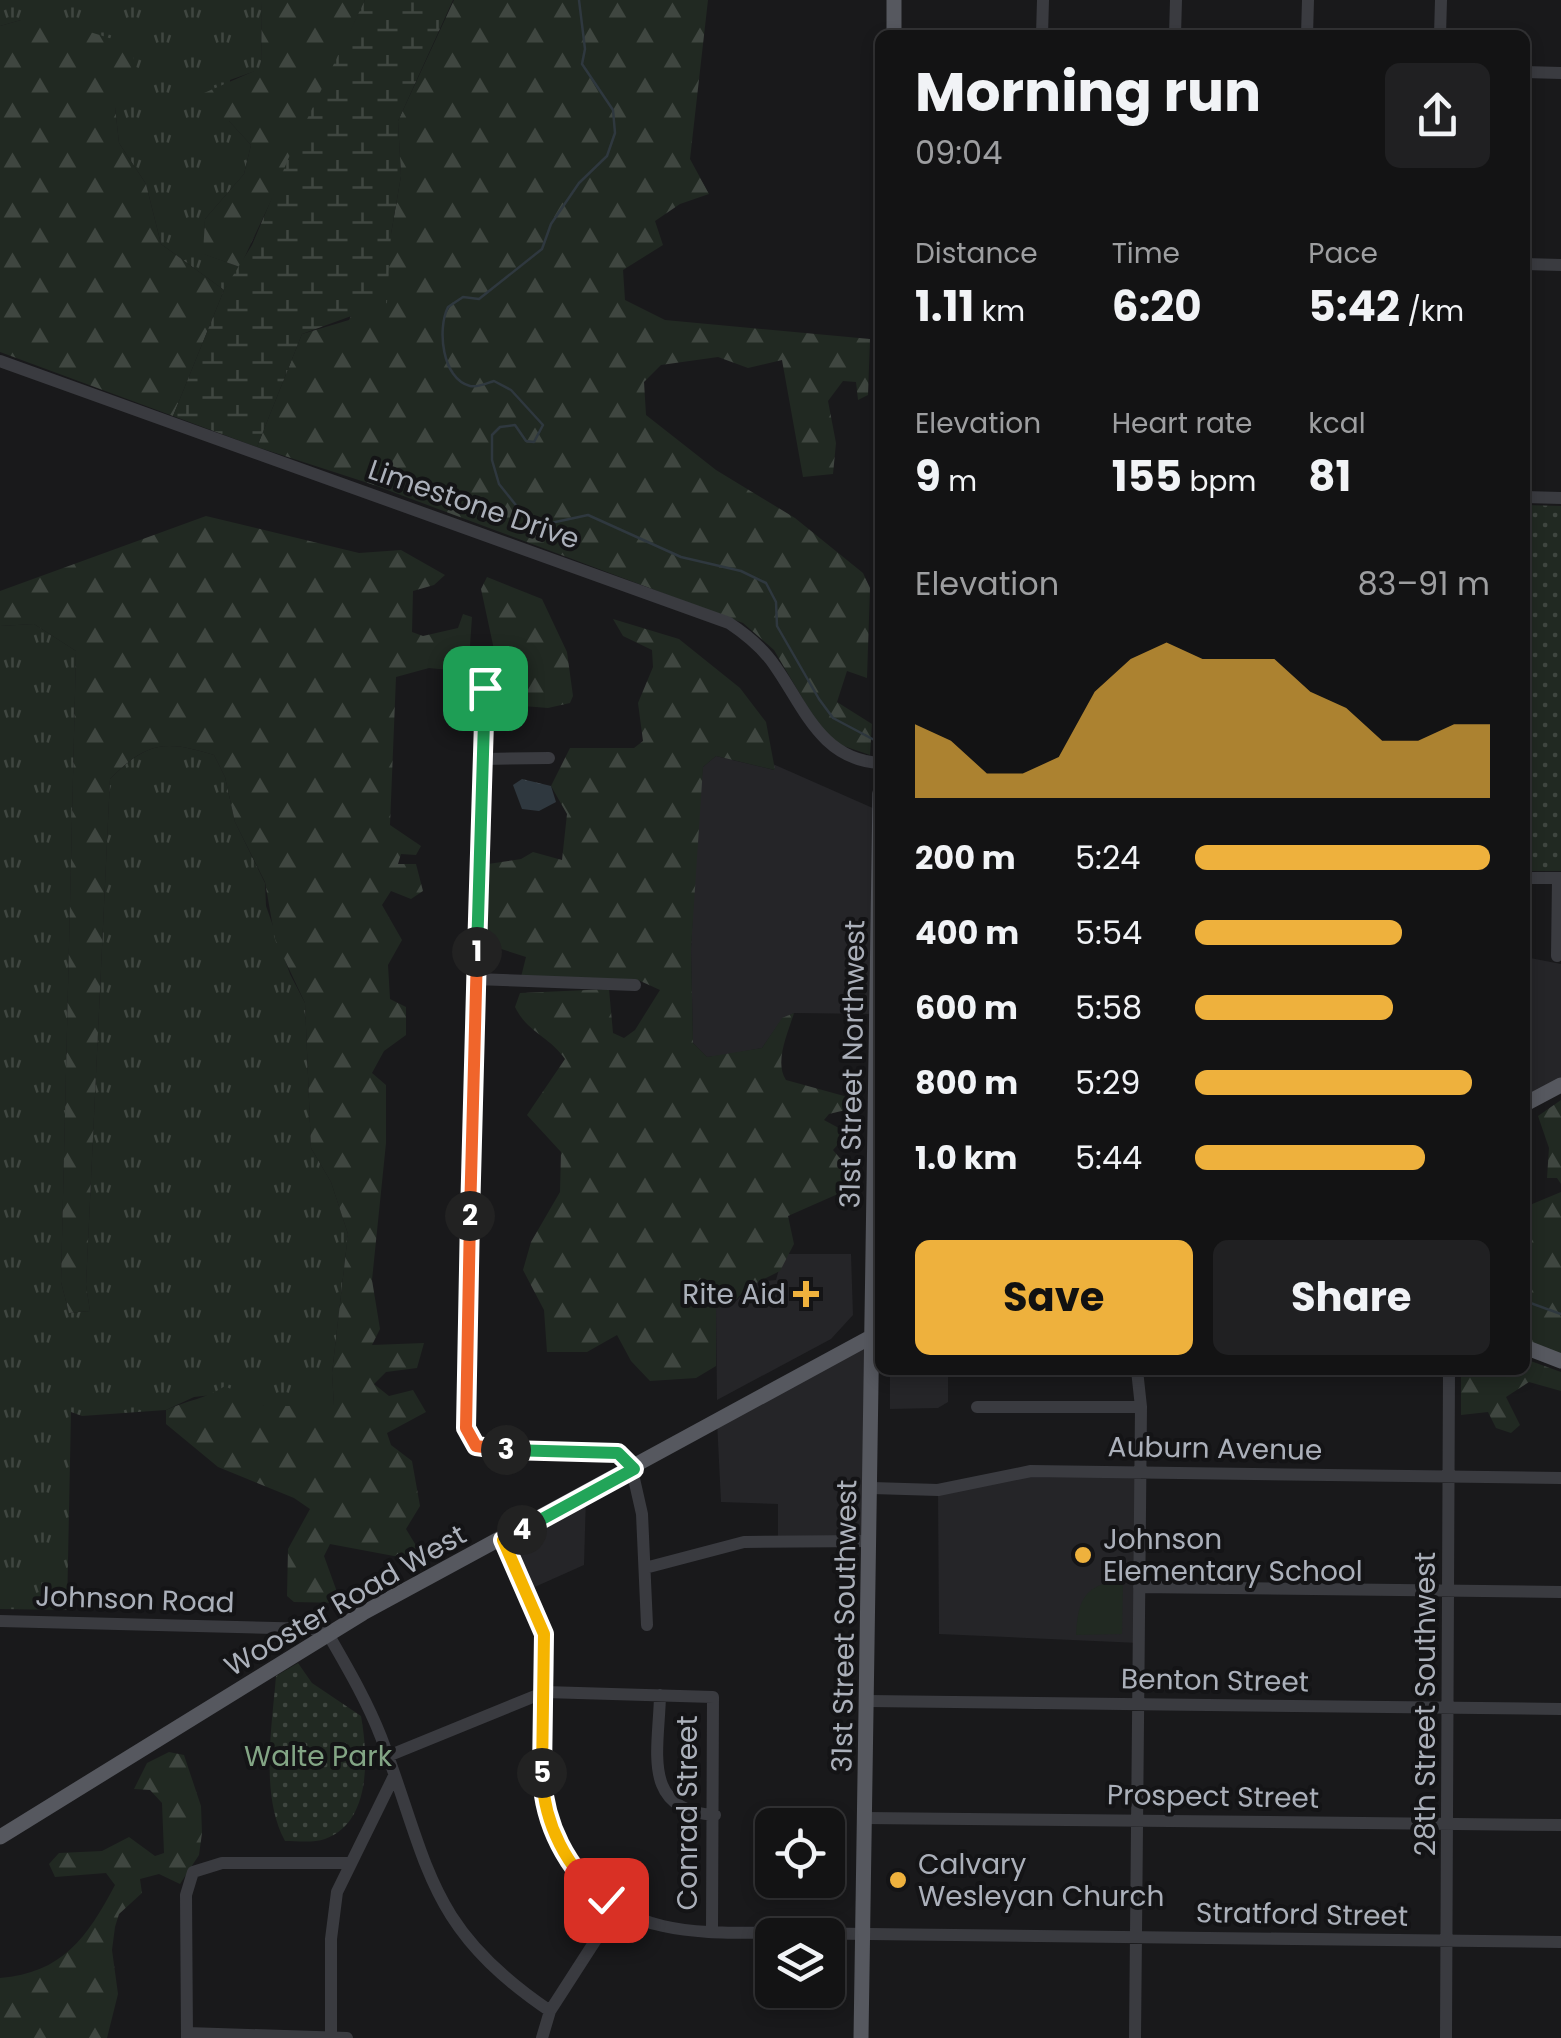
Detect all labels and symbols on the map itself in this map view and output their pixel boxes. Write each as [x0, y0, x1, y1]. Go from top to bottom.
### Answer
street label: Limestone Drive [363, 450, 585, 559]
pin [443, 646, 528, 731]
street label: 31st Street Northwest [830, 919, 875, 1209]
pin: 1 [452, 927, 502, 977]
pin: 2 [445, 1191, 495, 1241]
place label: Rite Aid [682, 1275, 786, 1314]
marker: Rite Aid [795, 1283, 817, 1305]
pin: 3 [481, 1425, 531, 1475]
street label: Auburn Avenue [1107, 1427, 1323, 1470]
street label: 31st Street Southwest [822, 1479, 867, 1773]
pin: 4 [497, 1505, 547, 1555]
street label: Wooster Road West [217, 1515, 473, 1686]
place label: Johnson Elementary School [1103, 1520, 1363, 1591]
marker: Johnson Elementary School [1072, 1544, 1094, 1566]
street label: 28th Street Southwest [1406, 1552, 1445, 1856]
street label: Johnson Road [35, 1577, 235, 1622]
street label: Benton Street [1121, 1659, 1309, 1702]
street label: Conrad Street [668, 1715, 707, 1911]
park label: Walte Park [244, 1737, 393, 1776]
pin: 5 [517, 1748, 567, 1798]
street label: Prospect Street [1107, 1775, 1319, 1818]
place label: Calvary Wesleyan Church [918, 1845, 1164, 1916]
pin [564, 1858, 649, 1943]
marker: Calvary Wesleyan Church [887, 1869, 909, 1891]
street label: Stratford Street [1196, 1893, 1408, 1936]

